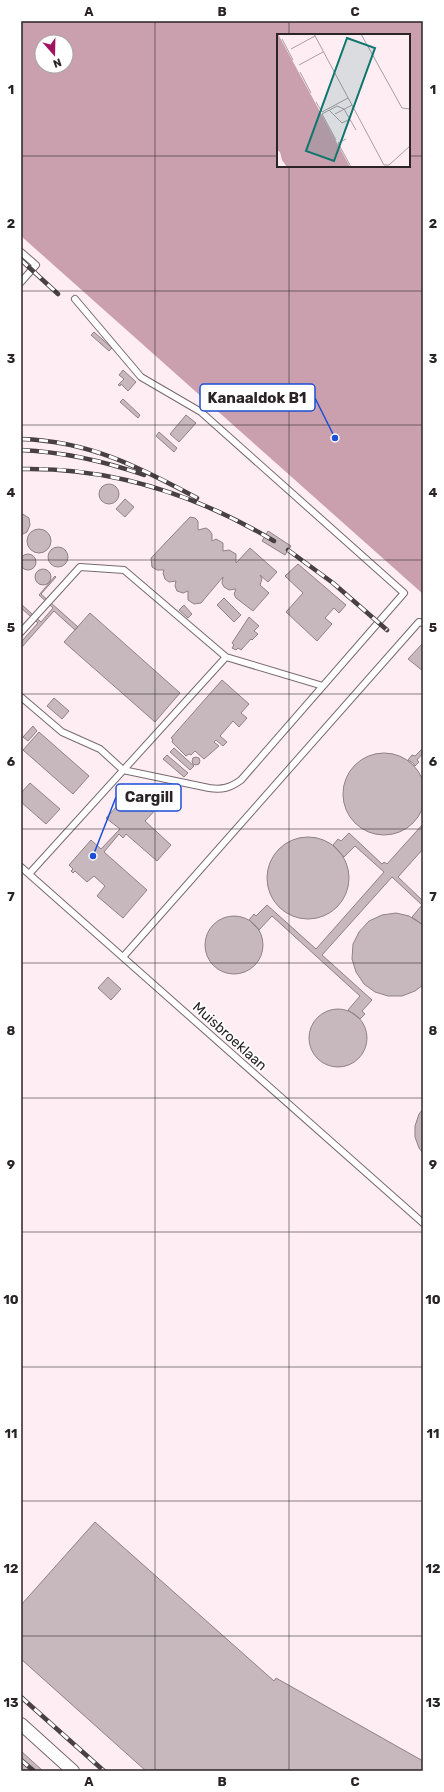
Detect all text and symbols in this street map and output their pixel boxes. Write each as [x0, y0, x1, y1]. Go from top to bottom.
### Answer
text: A [84, 4, 94, 19]
text: B [217, 4, 227, 19]
text: C [350, 4, 360, 19]
north arrow [34, 34, 74, 74]
inset map [277, 34, 410, 167]
text: N [51, 55, 63, 70]
text: 1 [8, 82, 14, 97]
text: 1 [430, 82, 436, 97]
text: 2 [7, 216, 15, 231]
text: 2 [429, 216, 437, 231]
text: 3 [7, 351, 16, 366]
text: 3 [429, 351, 438, 366]
callout: Kanaaldok B1 [200, 384, 315, 411]
text: Kanaaldok B1 [208, 389, 306, 407]
text: 4 [7, 485, 16, 500]
text: 4 [429, 485, 438, 500]
text: 5 [7, 620, 15, 635]
text: 5 [429, 620, 437, 635]
text: 6 [7, 754, 16, 769]
text: 6 [429, 754, 438, 769]
callout: Cargill [116, 784, 181, 811]
text: Cargill [125, 788, 173, 806]
text: 7 [7, 889, 15, 904]
text: 7 [429, 889, 437, 904]
street label: Muisbroeklaan [189, 999, 270, 1074]
text: 8 [7, 1023, 16, 1038]
text: 8 [429, 1023, 438, 1038]
text: 9 [7, 1157, 15, 1172]
text: 9 [429, 1157, 437, 1172]
text: 10 [3, 1292, 19, 1307]
text: 10 [425, 1292, 441, 1307]
text: 11 [5, 1426, 17, 1441]
text: 11 [427, 1426, 439, 1441]
text: 12 [4, 1561, 18, 1576]
text: 12 [426, 1561, 440, 1576]
text: 13 [3, 1695, 19, 1710]
text: 13 [425, 1695, 441, 1710]
text: A [84, 1774, 94, 1789]
text: B [217, 1774, 227, 1789]
text: C [350, 1774, 360, 1789]

